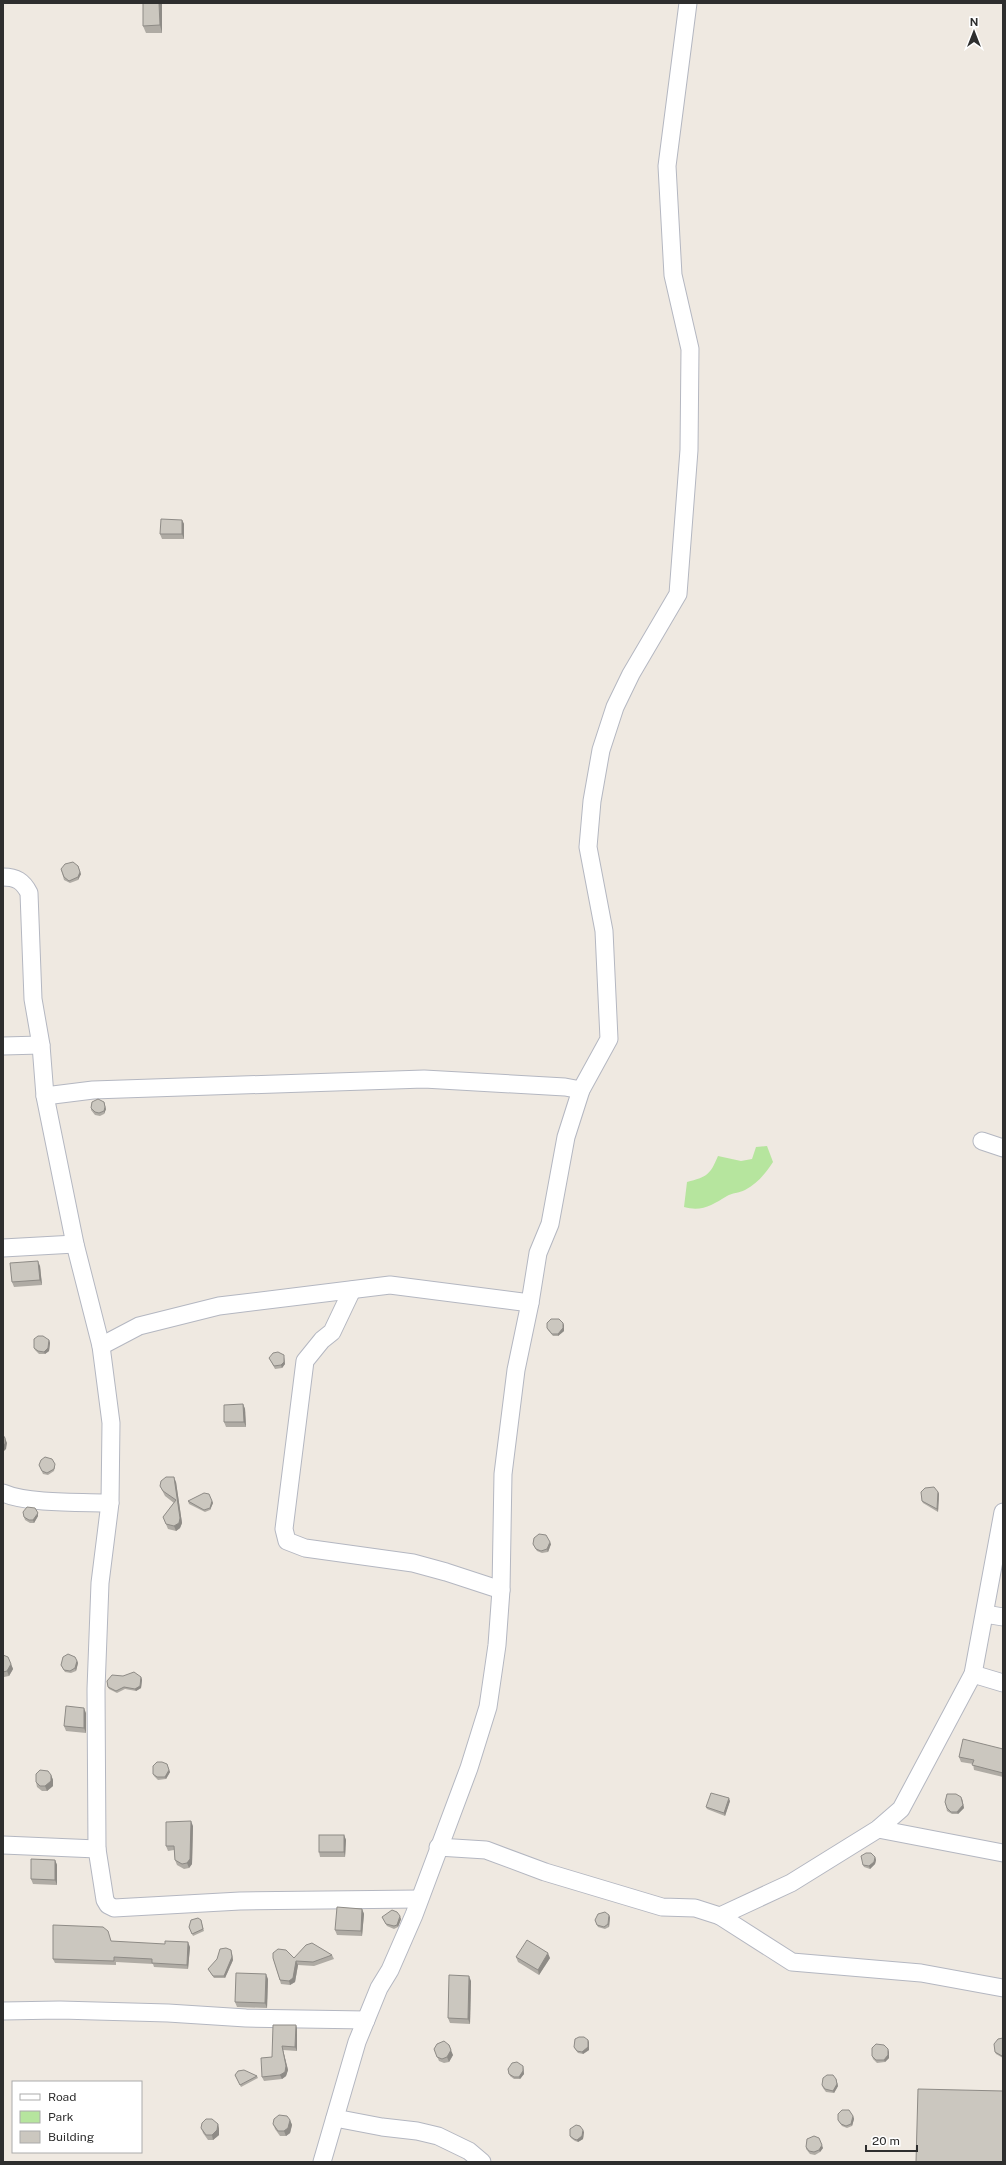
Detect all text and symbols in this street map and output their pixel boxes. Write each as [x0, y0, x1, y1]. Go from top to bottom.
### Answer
north arrow [954, 12, 994, 52]
text: N [970, 16, 978, 28]
legend [12, 2081, 142, 2153]
text: Road [48, 2090, 76, 2104]
text: Park [48, 2110, 74, 2124]
scale bar [866, 2127, 917, 2153]
text: Building [48, 2130, 94, 2144]
text: 20 m [872, 2134, 900, 2148]

